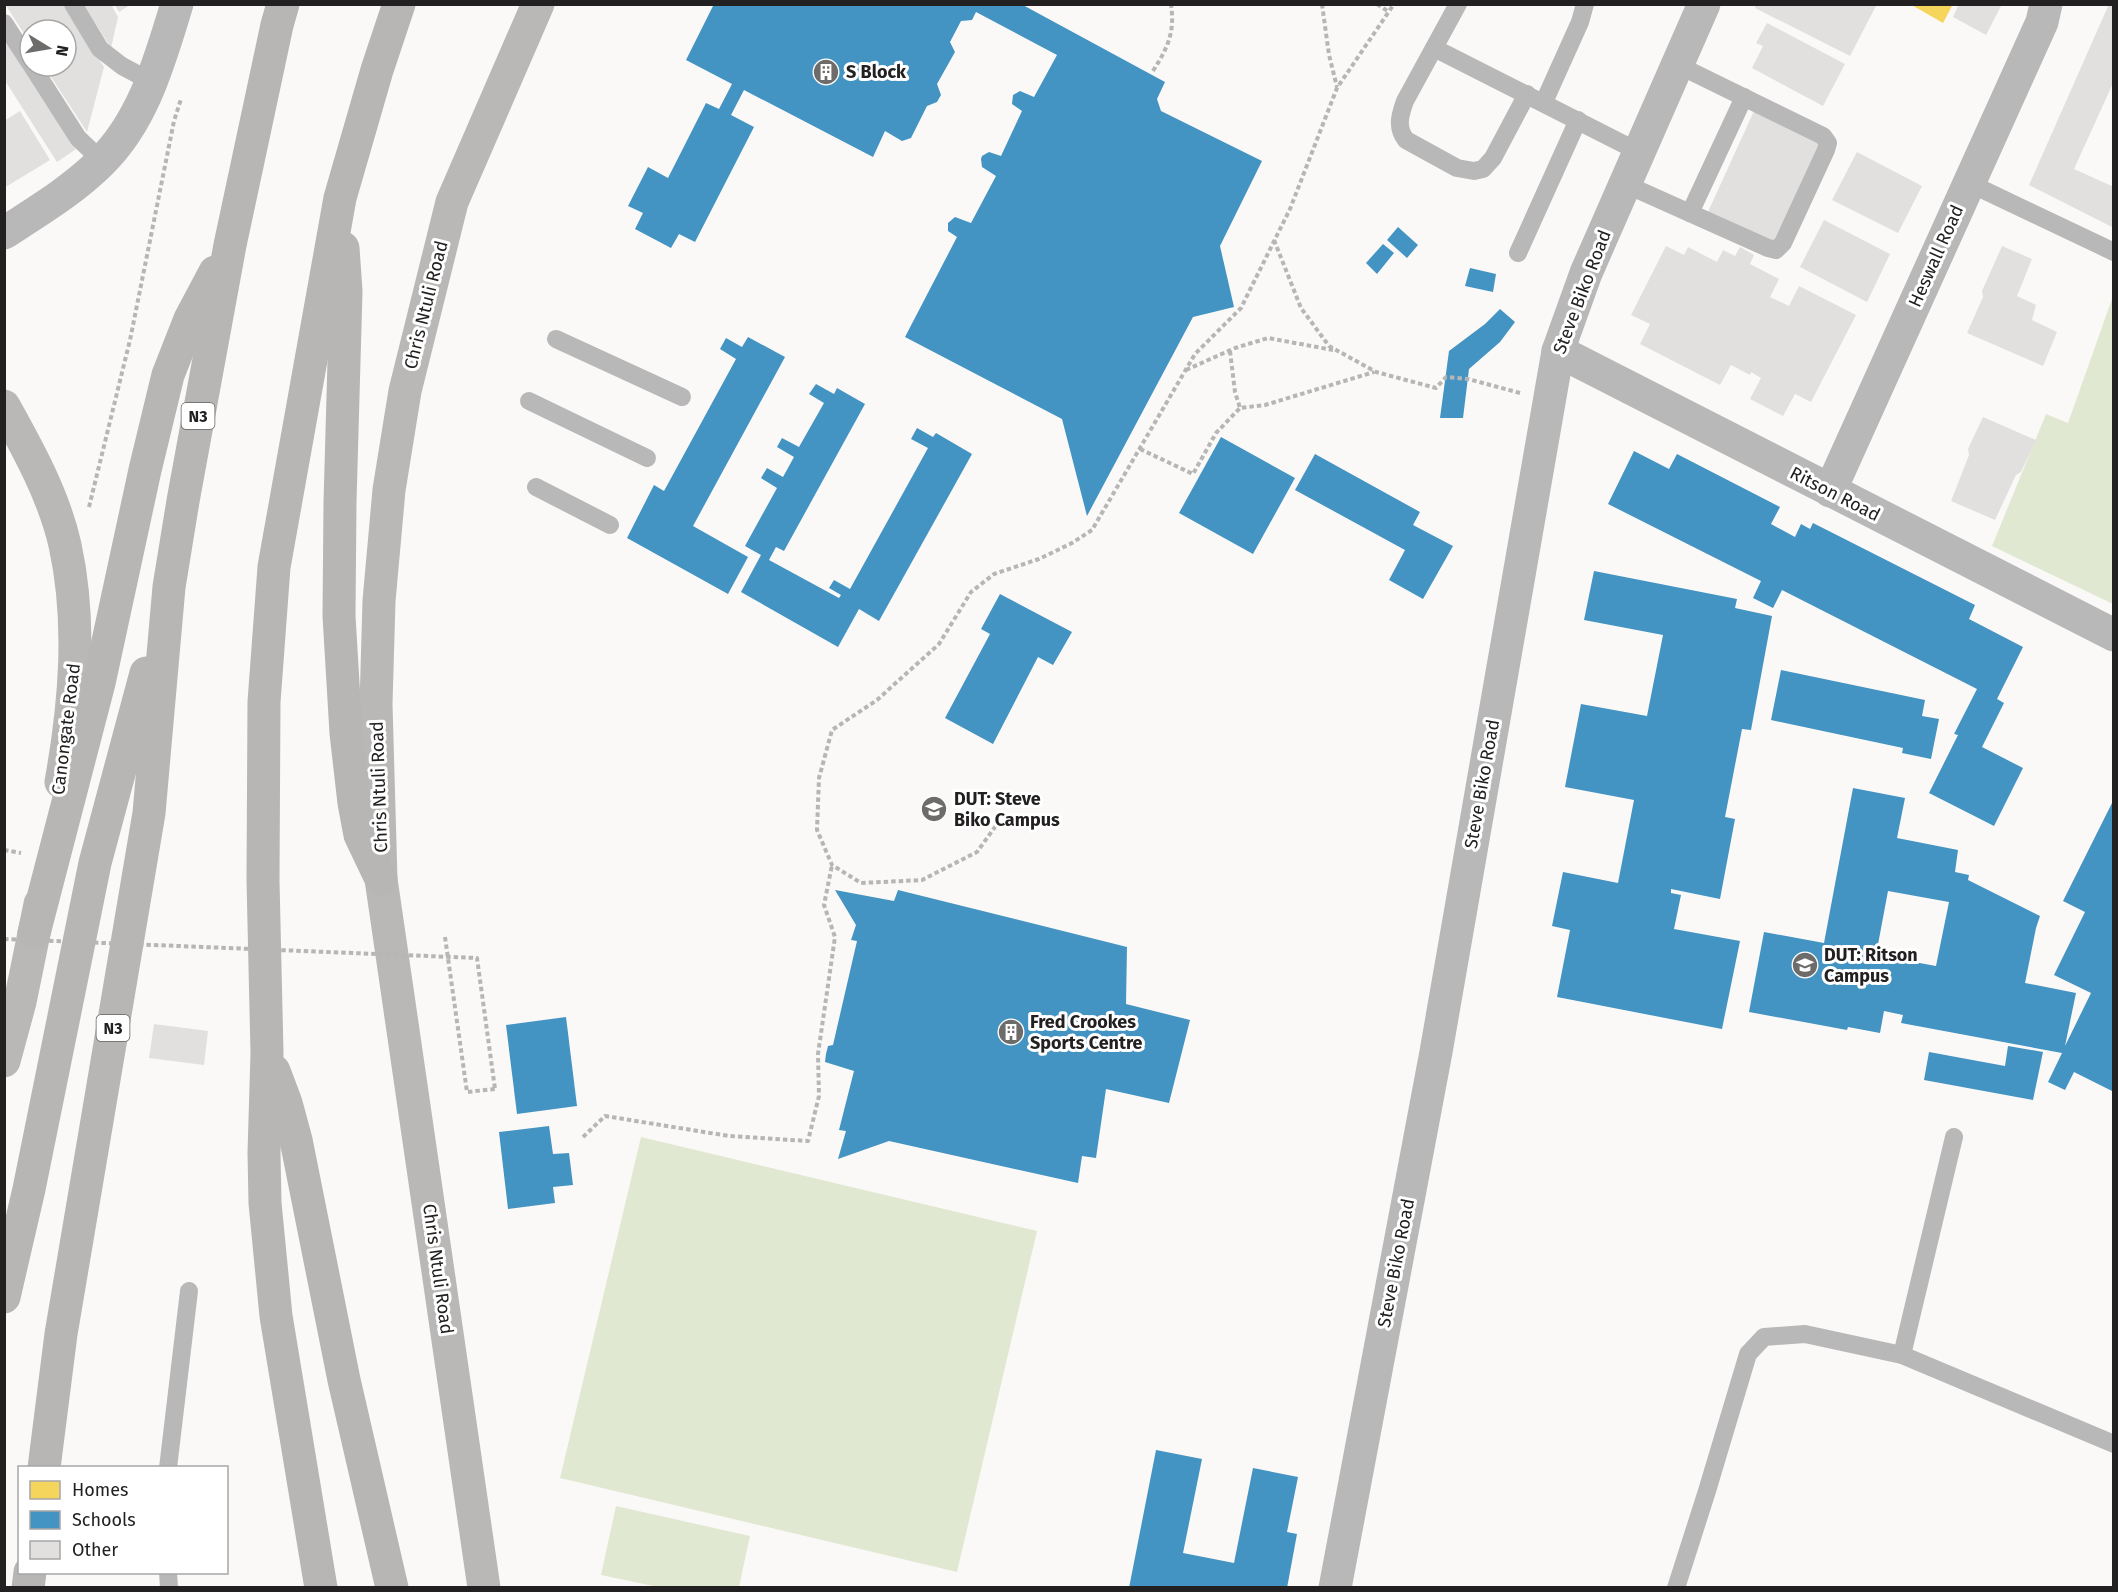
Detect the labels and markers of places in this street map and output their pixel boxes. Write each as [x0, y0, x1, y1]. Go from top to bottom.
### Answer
building icon: S Block [811, 57, 841, 87]
place label: S Block [846, 61, 907, 83]
place label: DUT: Steve Biko Campus [954, 788, 1060, 831]
school or university icon: DUT: Steve Biko Campus [919, 794, 949, 824]
place label: DUT: Ritson Campus [1824, 944, 1918, 987]
school or university icon: DUT: Ritson Campus [1790, 950, 1820, 980]
place label: Fred Crookes Sports Centre [1030, 1011, 1143, 1054]
building icon: Fred Crookes Sports Centre [996, 1017, 1026, 1047]

